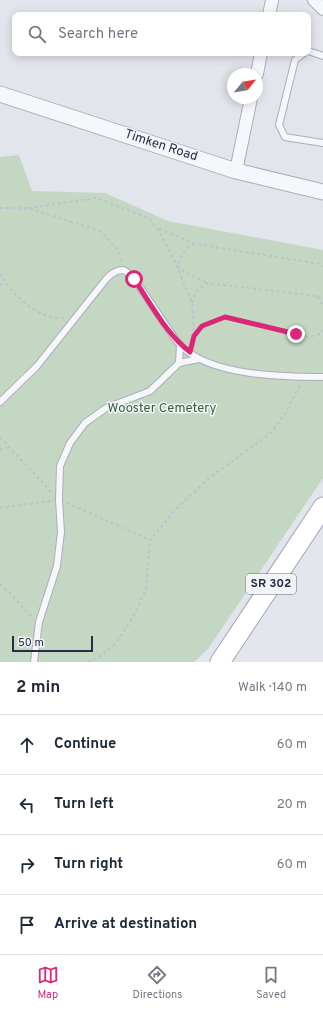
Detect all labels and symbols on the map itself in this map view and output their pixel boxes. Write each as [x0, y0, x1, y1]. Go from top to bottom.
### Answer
north arrow [227, 68, 263, 104]
street label: Timken Road [122, 127, 200, 165]
route start [125, 270, 143, 288]
route end [287, 325, 305, 343]
park label: Wooster Cemetery [108, 401, 217, 417]
road number: SR 302 [246, 574, 296, 594]
scale bar [12, 634, 93, 653]

